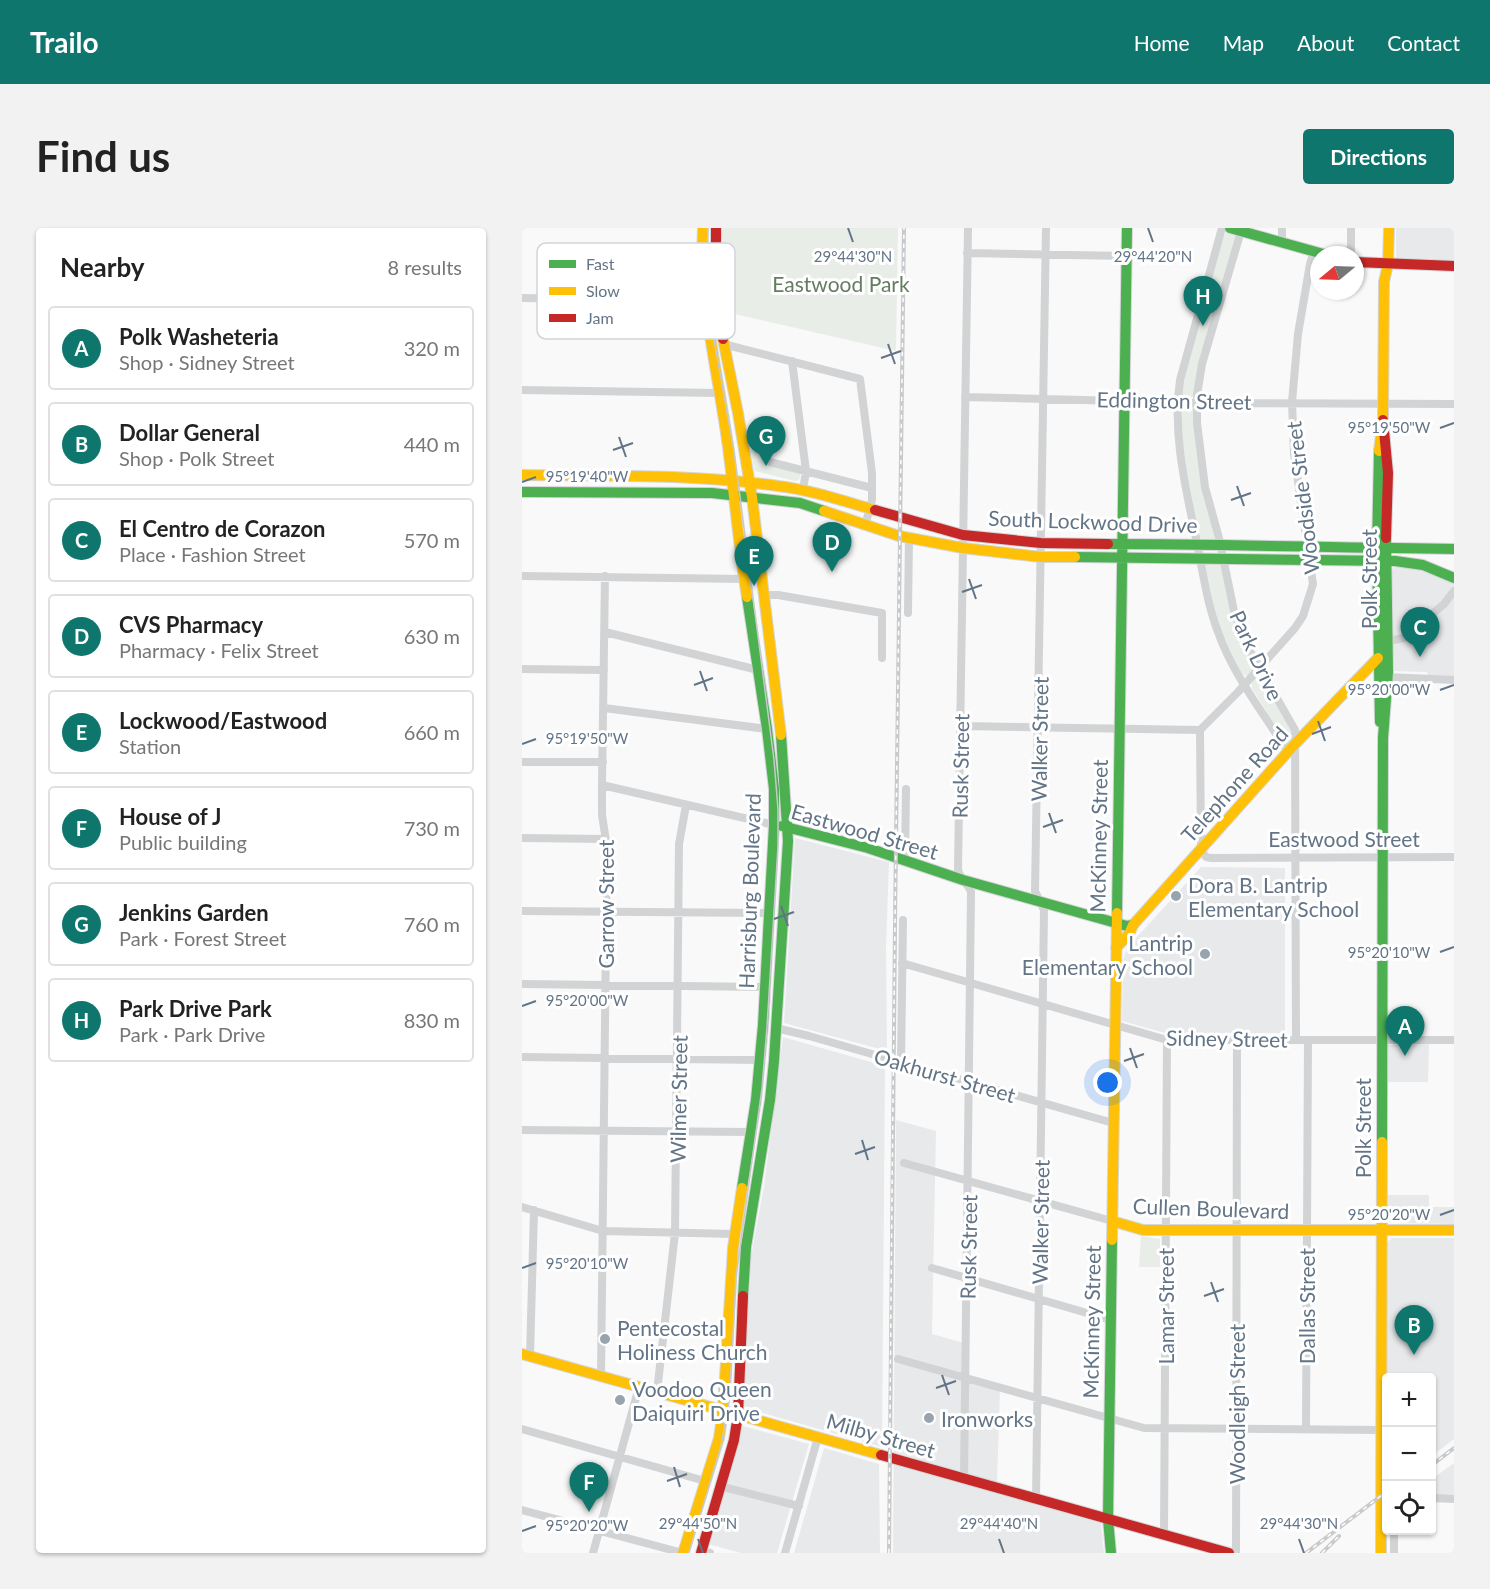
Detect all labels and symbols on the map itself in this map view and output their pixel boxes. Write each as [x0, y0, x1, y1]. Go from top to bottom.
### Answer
legend [537, 243, 735, 339]
north arrow [1310, 246, 1364, 300]
text: 29°44'30"N [814, 247, 892, 265]
text: 29°44'20"N [1114, 247, 1192, 265]
text: Fast [586, 254, 615, 273]
park label: Eastwood Park [772, 271, 910, 296]
pin: H [1184, 276, 1222, 326]
text: Slow [586, 281, 620, 300]
text: Jam [586, 308, 614, 327]
street label: Eddington Street [1096, 386, 1252, 414]
pin: G [746, 416, 786, 466]
text: 95°19'50"W [1348, 418, 1431, 436]
street label: Woodside Street [1280, 420, 1324, 576]
text: 95°19'40"W [546, 467, 629, 485]
street label: South Lockwood Drive [988, 505, 1198, 537]
pin: D [812, 522, 852, 572]
street label: Polk Street [1356, 528, 1381, 629]
pin: E [734, 536, 774, 586]
street label: Park Drive [1225, 606, 1289, 704]
pin: C [1400, 608, 1440, 657]
street label: Walker Street [1025, 676, 1053, 802]
text: 95°20'00"W [1348, 680, 1431, 698]
street label: Rusk Street [947, 713, 973, 819]
street label: Telephone Road [1175, 721, 1293, 847]
text: 95°19'50"W [546, 729, 629, 747]
street label: McKinney Street [1084, 759, 1112, 913]
street label: Harrisburg Boulevard [733, 793, 765, 989]
street label: Eastwood Street [789, 798, 942, 864]
street label: Eastwood Street [1268, 826, 1420, 851]
street label: Garrow Street [593, 839, 618, 969]
place label: Dora B. Lantrip Elementary School [1188, 872, 1359, 921]
marker: Dora B. Lantrip Elementary School [1169, 889, 1183, 903]
place label: Lantrip Elementary School [1022, 930, 1193, 979]
text: 95°20'10"W [1348, 943, 1431, 961]
marker: Lantrip Elementary School [1198, 947, 1212, 961]
text: 95°20'00"W [546, 991, 629, 1009]
pin: A [1386, 1006, 1424, 1056]
street label: Sidney Street [1166, 1024, 1288, 1052]
street label: Wilmer Street [664, 1034, 692, 1163]
street label: Oakhurst Street [871, 1043, 1019, 1107]
your location [1093, 1068, 1122, 1097]
street label: Polk Street [1350, 1077, 1375, 1178]
street label: Walker Street [1026, 1159, 1054, 1285]
street label: Cullen Boulevard [1132, 1193, 1290, 1223]
street label: Rusk Street [955, 1194, 981, 1300]
text: 95°20'20"W [1348, 1205, 1431, 1223]
street label: McKinney Street [1077, 1245, 1105, 1399]
street label: Lamar Street [1153, 1247, 1178, 1364]
street label: Dallas Street [1294, 1247, 1319, 1364]
text: 95°20'10"W [546, 1254, 629, 1272]
pin: B [1394, 1306, 1434, 1355]
place label: Pentecostal Holiness Church [617, 1315, 767, 1364]
street label: Woodleigh Street [1224, 1323, 1249, 1484]
marker: Pentecostal Holiness Church [598, 1332, 612, 1346]
place label: Voodoo Queen Daiquiri Drive [632, 1376, 772, 1425]
marker: Voodoo Queen Daiquiri Drive [613, 1393, 627, 1407]
place label: Ironworks [941, 1406, 1033, 1431]
street label: Milby Street [824, 1408, 939, 1463]
marker: Ironworks [922, 1411, 936, 1425]
pin: F [570, 1462, 608, 1512]
text: 29°44'50"N [659, 1514, 737, 1532]
text: 29°44'40"N [960, 1514, 1038, 1532]
text: 29°44'30"N [1260, 1514, 1338, 1532]
text: 95°20'20"W [546, 1516, 629, 1534]

